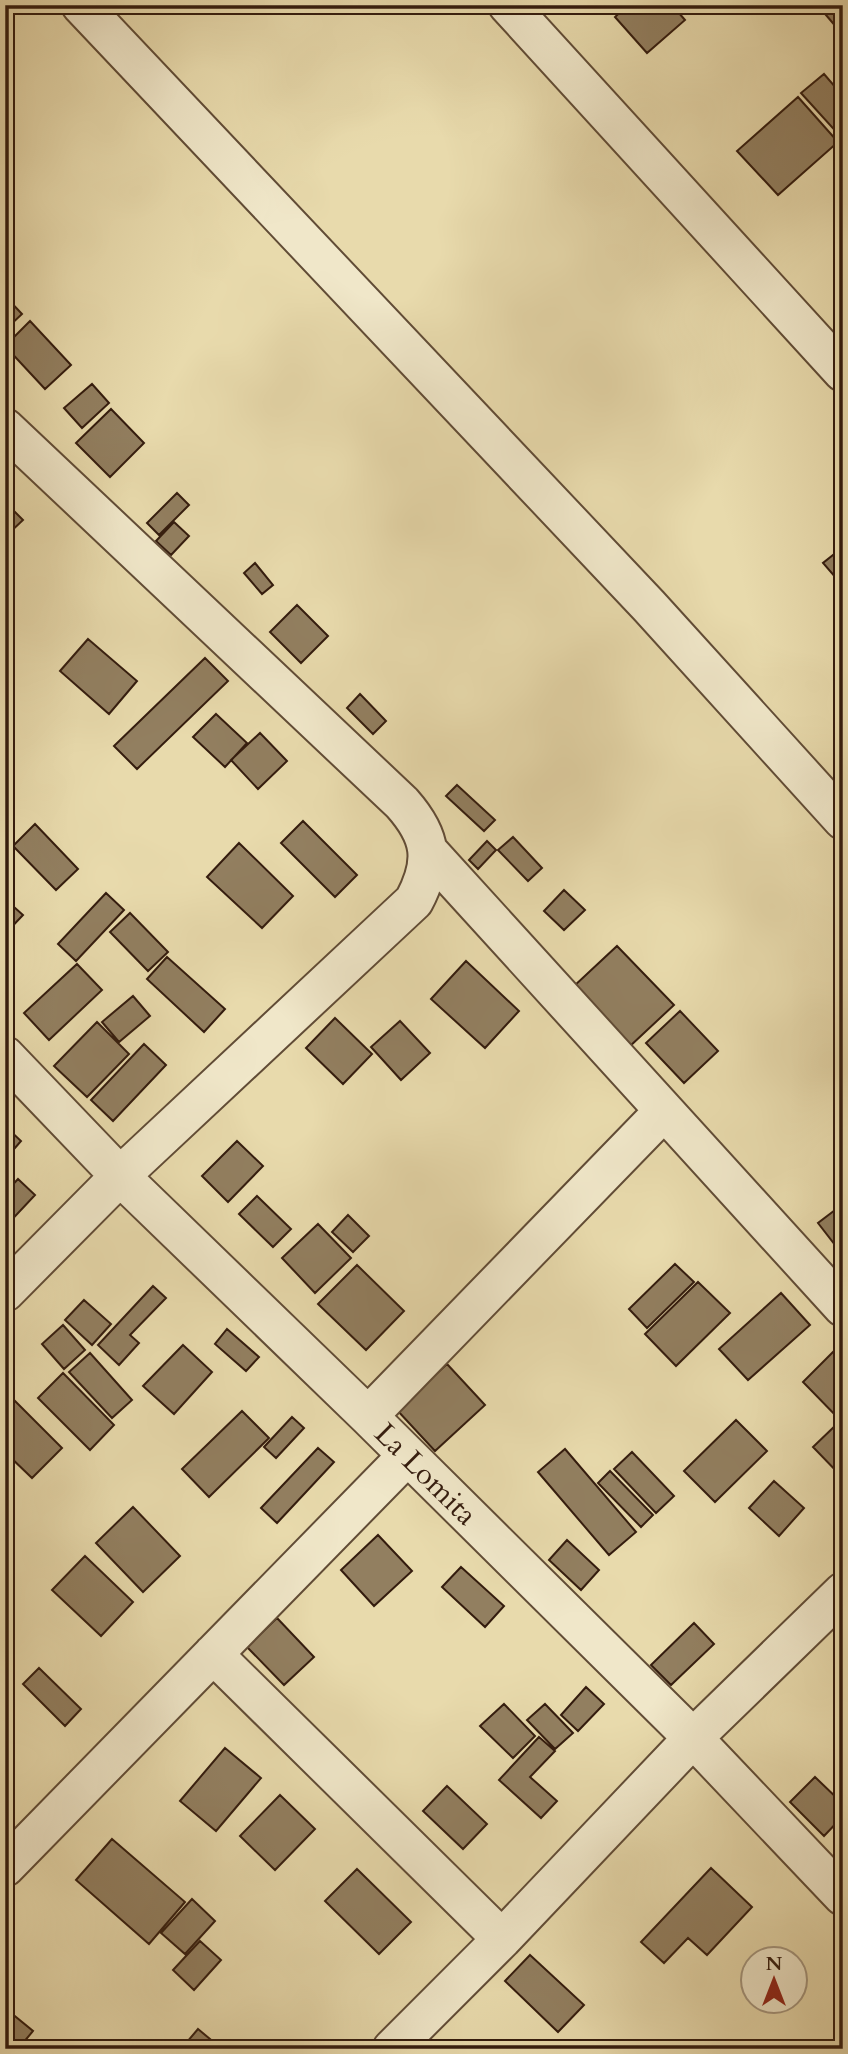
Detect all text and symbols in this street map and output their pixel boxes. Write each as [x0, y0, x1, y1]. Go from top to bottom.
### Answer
street label: La Lomita [365, 1414, 486, 1535]
north arrow [740, 1946, 810, 2016]
text: N [766, 1951, 783, 1977]

